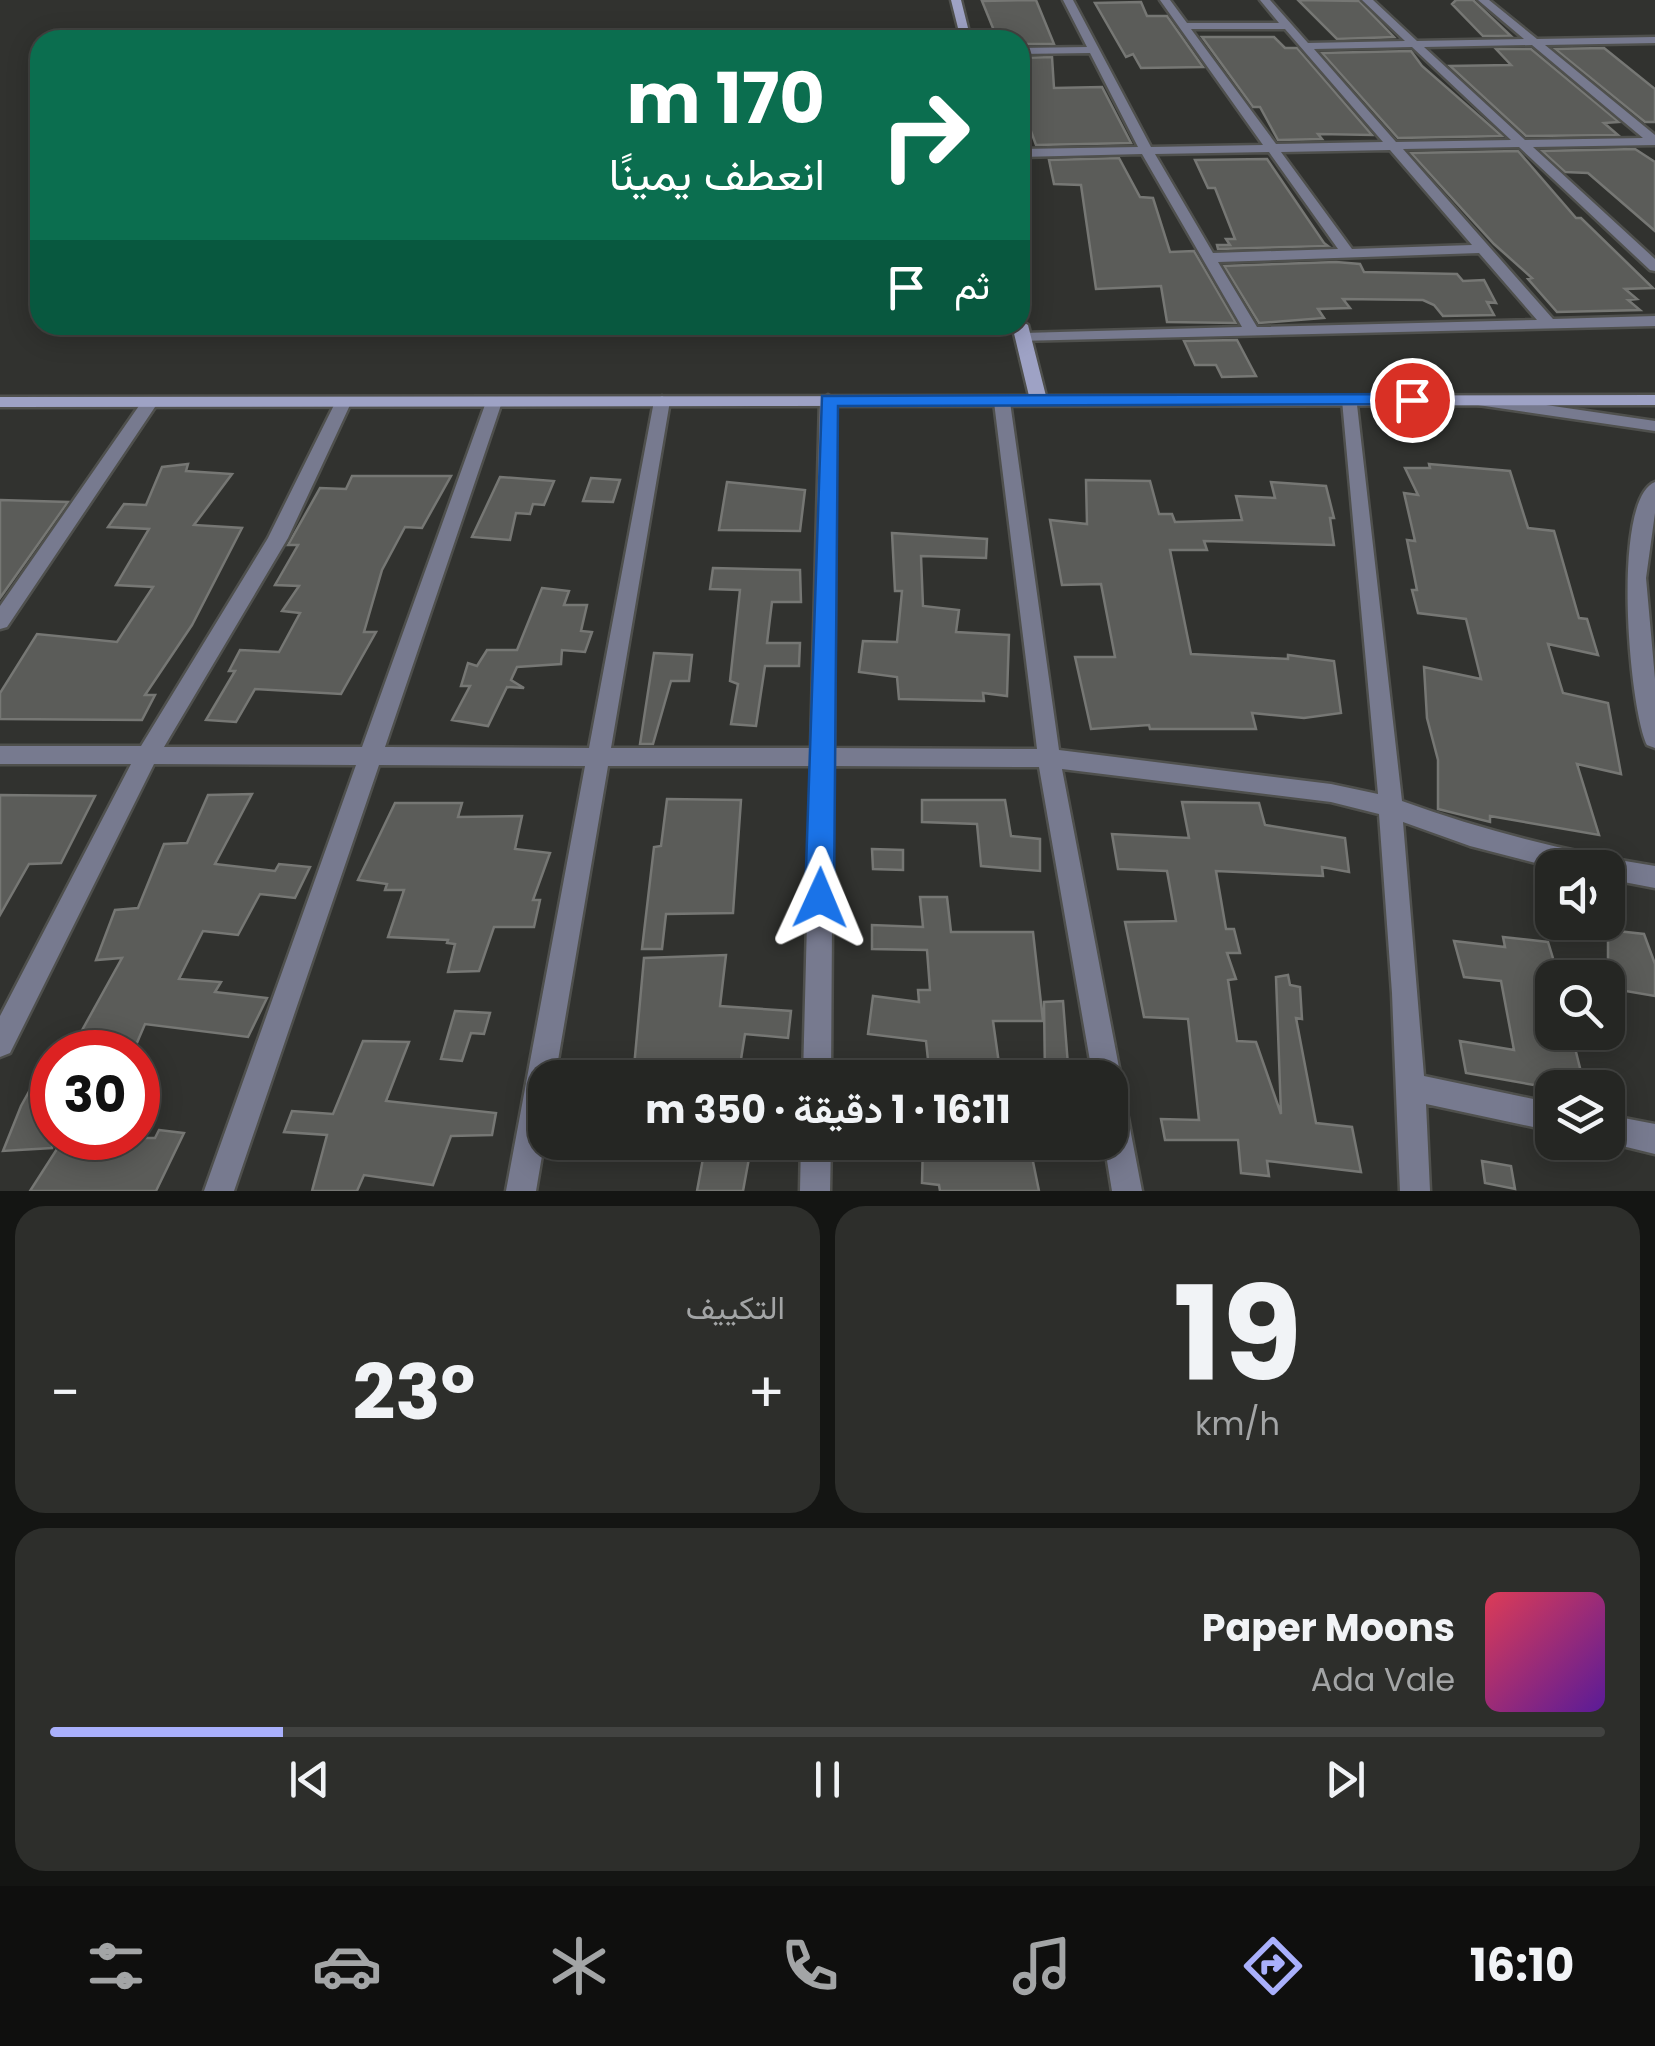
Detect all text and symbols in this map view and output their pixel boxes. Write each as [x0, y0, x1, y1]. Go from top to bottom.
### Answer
text: 170 m [627, 49, 825, 148]
icon: right [860, 70, 990, 200]
text: انعطف يمينًا [609, 143, 825, 206]
text: ثم [954, 259, 990, 312]
icon: arrive [879, 260, 934, 315]
pin [1370, 358, 1455, 443]
icon: arrive [1385, 373, 1440, 428]
position arrow [768, 846, 872, 950]
map controls [1535, 850, 1625, 1160]
button: sound [1535, 850, 1625, 940]
button: search [1535, 960, 1625, 1050]
speed limit sign: 30 [30, 1030, 160, 1160]
button: layers [1535, 1070, 1625, 1160]
text: 16:11 · 1 دقيقة · 350 m [645, 1083, 1011, 1136]
text: 19 [1173, 1243, 1302, 1426]
text: التكييف [686, 1285, 785, 1330]
text: 23° [352, 1340, 475, 1445]
text: − [50, 1354, 80, 1431]
text: + [747, 1354, 785, 1431]
text: km/h [1195, 1401, 1280, 1446]
text: Paper Moons [1202, 1601, 1455, 1654]
text: Ada Vale [1311, 1657, 1455, 1702]
icon: previous [282, 1752, 337, 1807]
icon: pause [800, 1752, 855, 1807]
icon: next [1318, 1752, 1373, 1807]
icon: filters [81, 1931, 151, 2001]
icon: car [312, 1931, 382, 2001]
icon: climate [544, 1931, 614, 2001]
icon: phone [775, 1931, 845, 2001]
icon: music [1007, 1931, 1077, 2001]
icon: directions [1238, 1931, 1308, 2001]
text: 16:10 [1470, 1934, 1574, 1997]

